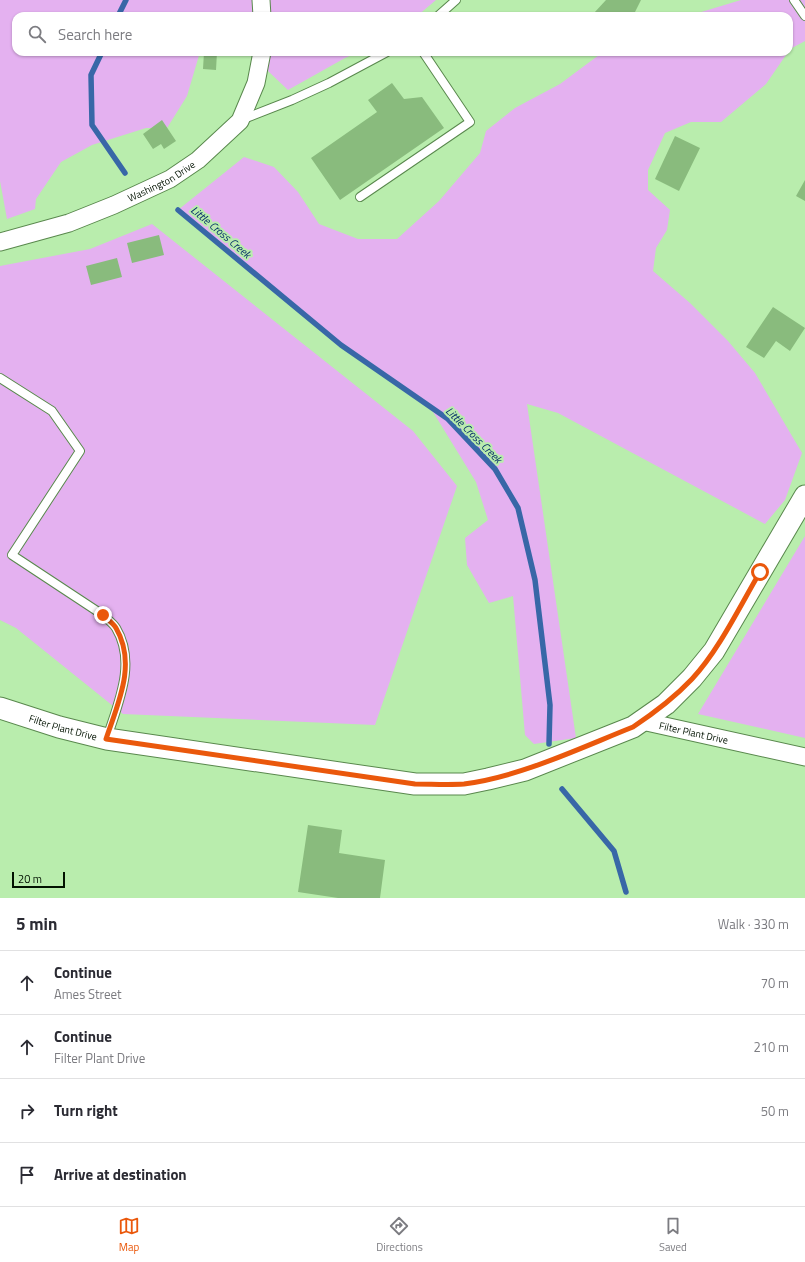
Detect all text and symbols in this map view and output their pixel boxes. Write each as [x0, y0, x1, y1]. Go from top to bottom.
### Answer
search box [12, 12, 793, 56]
icon: search [26, 23, 48, 45]
text: Search here [58, 23, 132, 46]
street label: Washington Drive [125, 157, 198, 206]
water label: Little Cross Creek [188, 202, 255, 263]
water label: Little Cross Creek [442, 403, 507, 468]
route start [751, 563, 769, 581]
route end [94, 606, 112, 624]
street label: Filter Plant Drive [27, 711, 99, 744]
street label: Filter Plant Drive [658, 718, 730, 748]
scale bar [12, 870, 65, 889]
text: 20 m [18, 871, 42, 887]
text: 5 min [16, 911, 57, 937]
text: Walk · 330 m [718, 914, 789, 934]
text: Continue [54, 961, 112, 984]
icon: ahead [16, 972, 38, 994]
text: 70 m [761, 973, 789, 993]
text: Ames Street [54, 984, 122, 1004]
text: Continue [54, 1025, 112, 1048]
icon: ahead [16, 1036, 38, 1058]
text: 210 m [753, 1037, 789, 1057]
text: Filter Plant Drive [54, 1048, 145, 1068]
text: Turn right [54, 1099, 118, 1122]
icon: right [16, 1100, 38, 1122]
text: 50 m [761, 1101, 789, 1121]
text: Arrive at destination [54, 1163, 187, 1186]
icon: arrive [16, 1164, 38, 1186]
tab: Map [118, 1215, 140, 1255]
tab: Directions [376, 1215, 423, 1255]
tab: Saved [659, 1215, 687, 1255]

